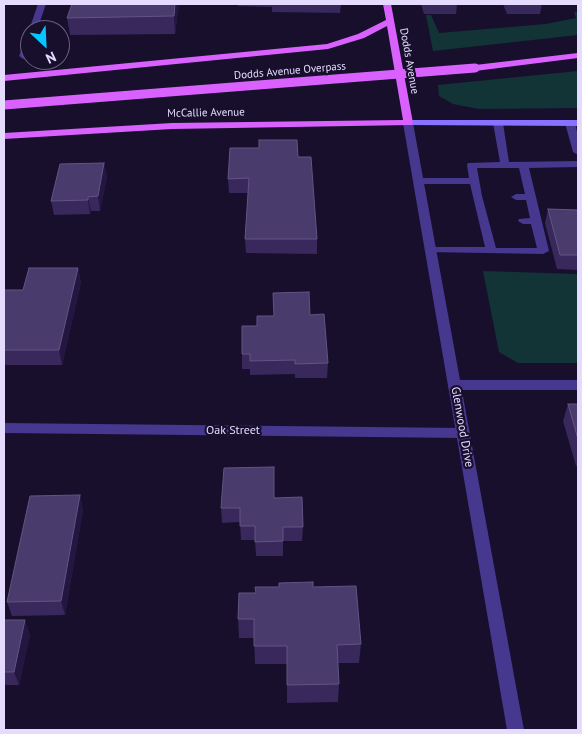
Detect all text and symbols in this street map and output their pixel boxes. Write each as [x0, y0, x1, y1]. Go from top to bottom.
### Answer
north arrow [20, 20, 70, 70]
street label: Dodds Avenue [397, 27, 421, 95]
text: N [43, 48, 59, 68]
street label: Dodds Avenue Overpass [233, 60, 347, 82]
street label: McCallie Avenue [167, 106, 245, 120]
street label: Glenwood Drive [448, 386, 476, 468]
street label: Oak Street [206, 424, 260, 438]

